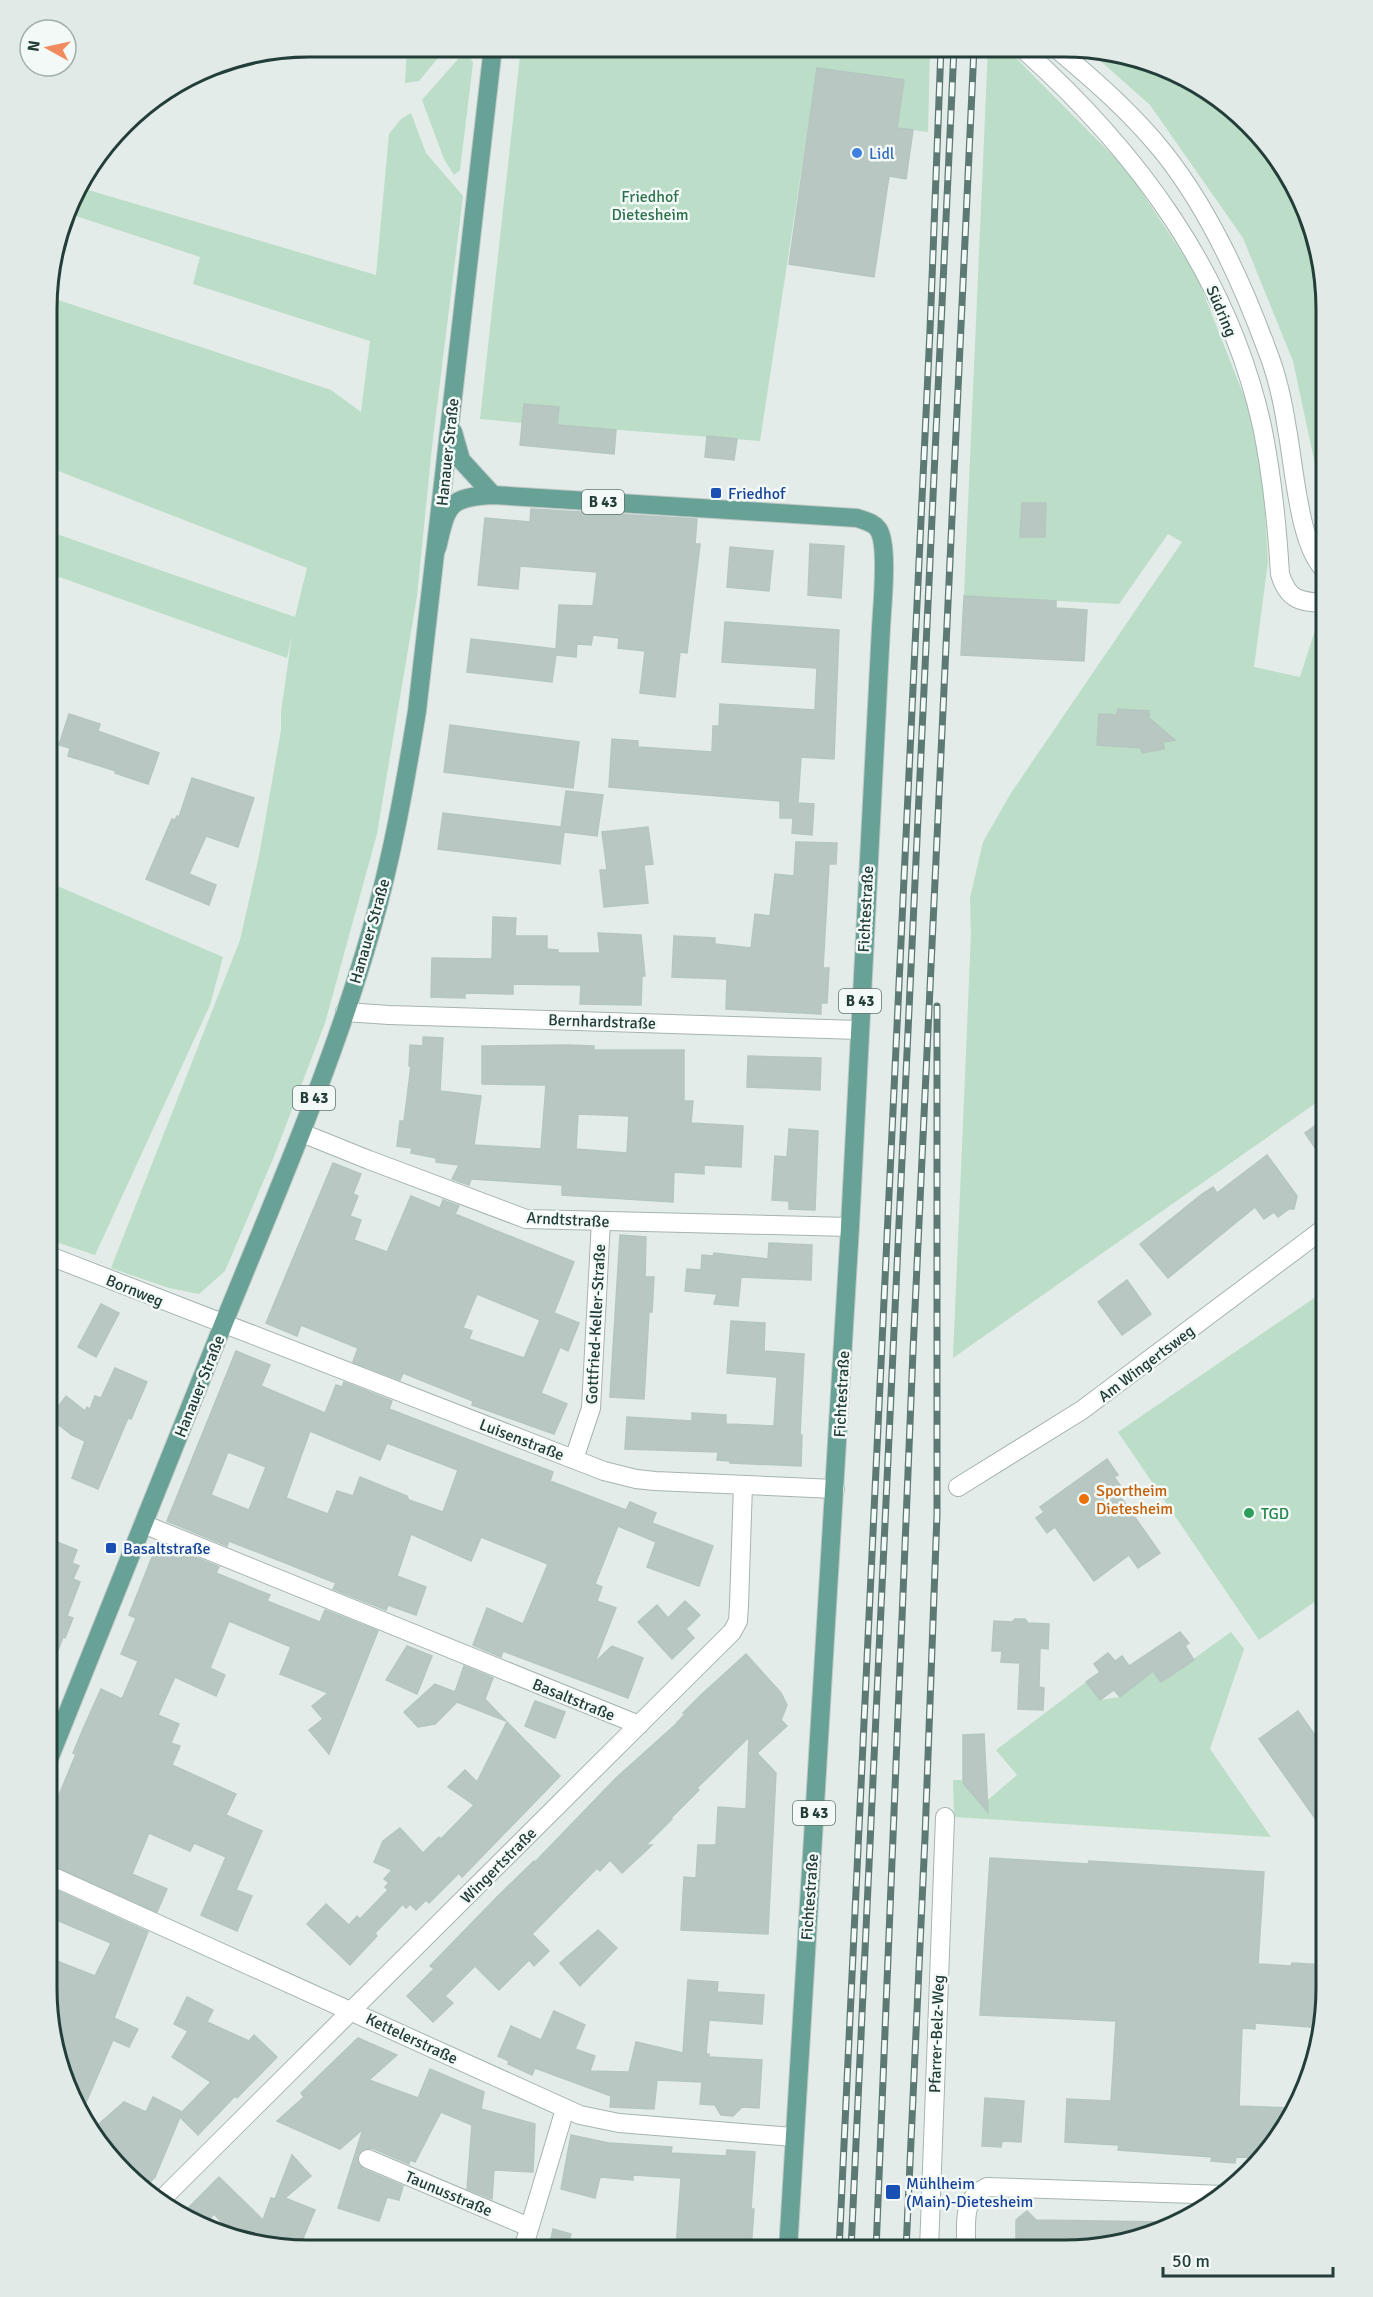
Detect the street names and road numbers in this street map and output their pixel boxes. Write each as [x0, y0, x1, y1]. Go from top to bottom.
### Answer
street label: Südring [1201, 283, 1241, 340]
street label: Hanauer Straße [432, 397, 464, 507]
road number: B 43 [582, 490, 624, 514]
street label: Fichtestraße [854, 865, 878, 953]
street label: Hanauer Straße [345, 876, 394, 986]
road number: B 43 [839, 989, 881, 1013]
street label: Bernhardstraße [548, 1010, 656, 1034]
road number: B 43 [293, 1086, 335, 1110]
street label: Arndtstraße [526, 1208, 610, 1232]
street label: Gottfried-Keller-Straße [582, 1243, 610, 1405]
street label: Bornweg [103, 1270, 166, 1311]
street label: Am Wingertsweg [1094, 1321, 1199, 1407]
street label: Hanauer Straße [170, 1332, 229, 1440]
street label: Fichtestraße [830, 1350, 854, 1438]
street label: Luisenstraße [476, 1415, 567, 1465]
street label: Basaltstraße [529, 1674, 618, 1726]
road number: B 43 [793, 1801, 835, 1825]
street label: Wingertstraße [456, 1823, 541, 1908]
street label: Fichtestraße [797, 1853, 823, 1941]
street label: Pfarrer-Belz-Weg [925, 1975, 949, 2093]
street label: Kettelerstraße [362, 2009, 461, 2069]
street label: Taunusstraße [402, 2167, 495, 2221]

